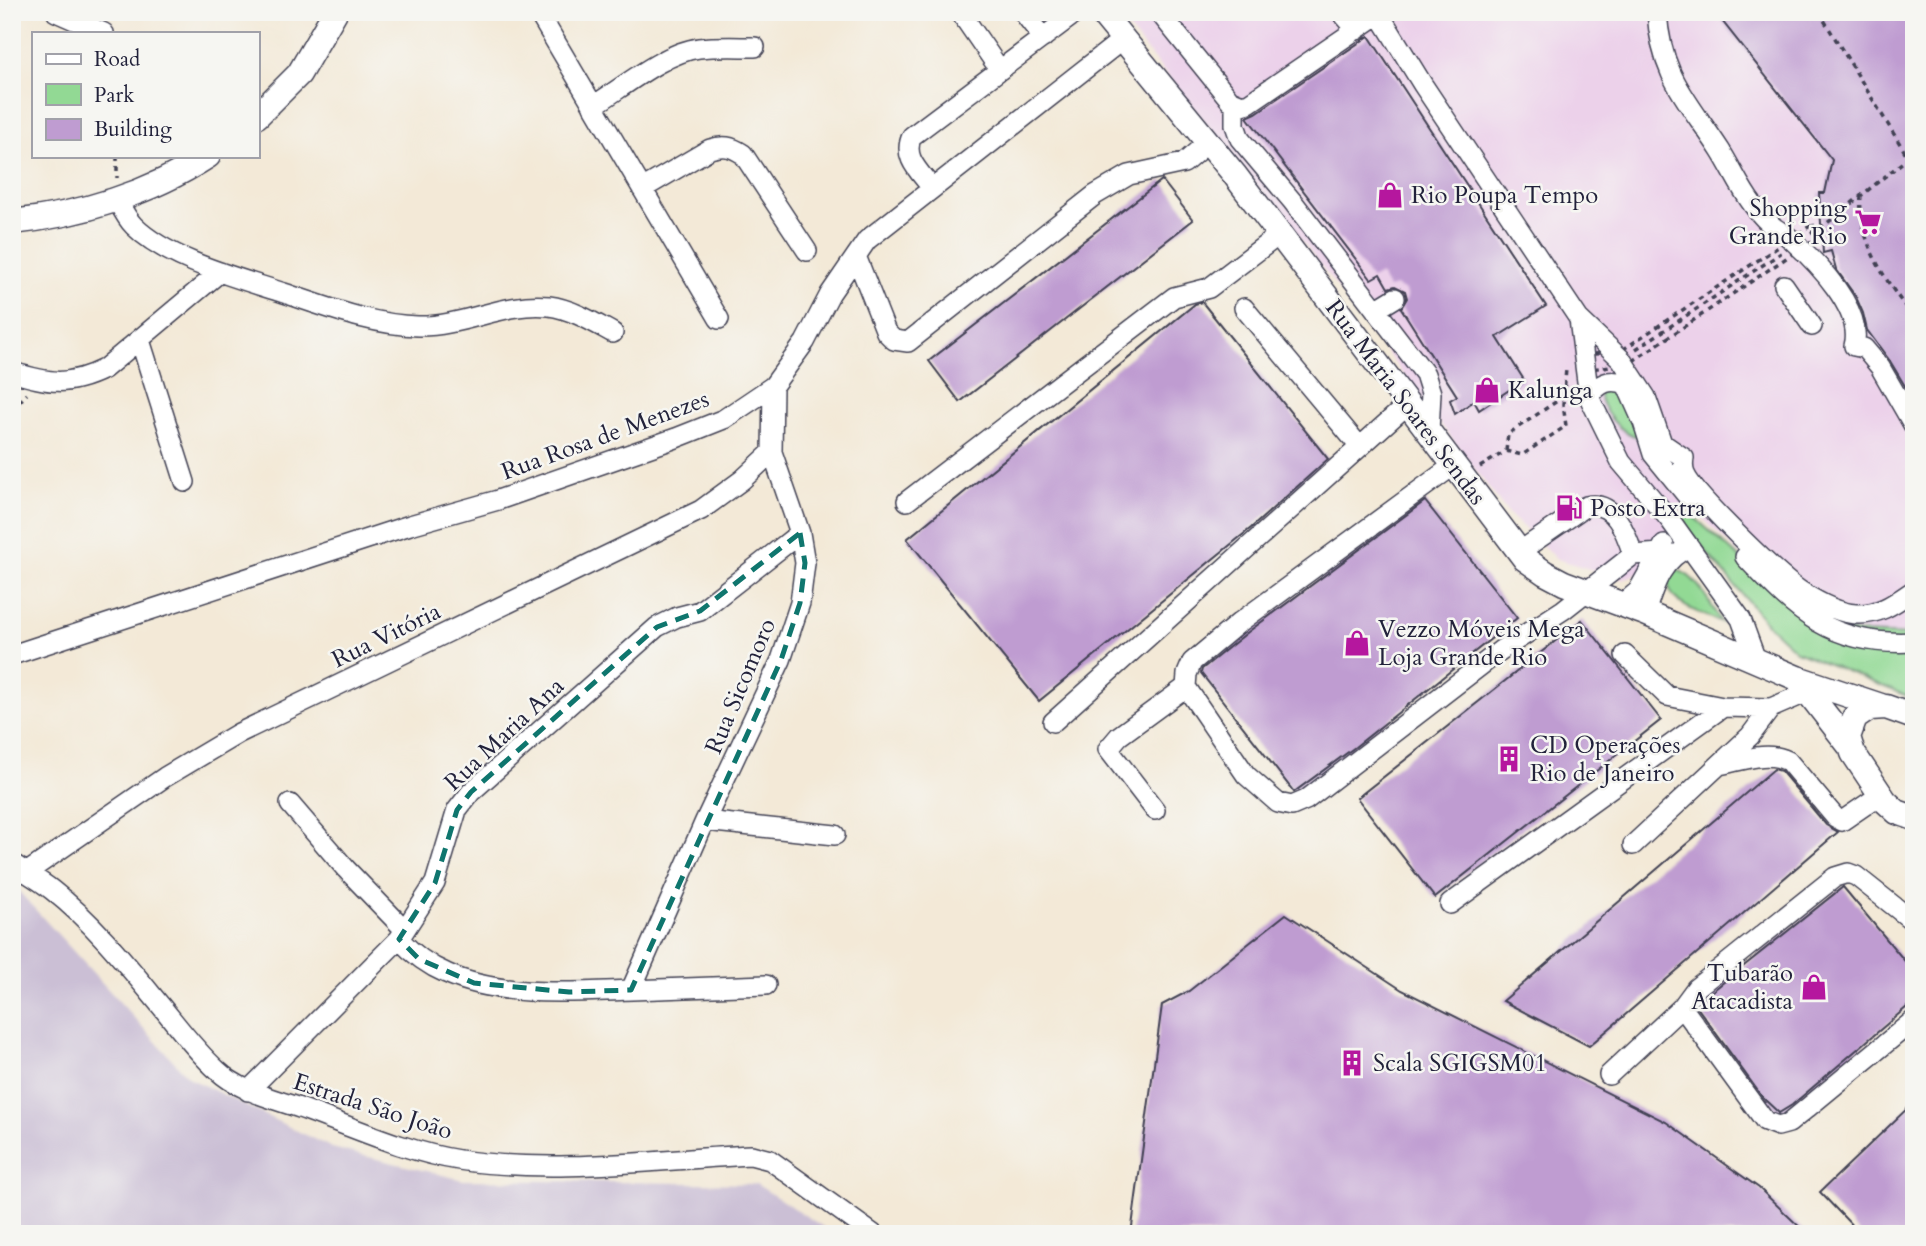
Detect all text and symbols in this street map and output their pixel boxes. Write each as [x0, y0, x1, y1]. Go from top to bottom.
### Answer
legend [32, 32, 259, 158]
text: Road [94, 45, 140, 74]
text: Park [94, 81, 135, 110]
text: Building [94, 115, 172, 144]
place label: Rio Poupa Tempo [1411, 179, 1598, 212]
shop icon: Rio Poupa Tempo [1375, 180, 1405, 210]
place label: Shopping Grande Rio [1729, 192, 1848, 253]
supermarket icon: Shopping Grande Rio [1853, 207, 1883, 237]
street label: Rua Maria Soares Sendas [1317, 293, 1494, 512]
place label: Kalunga [1508, 374, 1594, 407]
shop icon: Kalunga [1472, 375, 1502, 405]
street label: Rua Rosa de Menezes [497, 383, 714, 488]
place label: Posto Extra [1590, 492, 1706, 525]
fuel station icon: Posto Extra [1554, 493, 1584, 523]
street label: Rua Vitória [326, 595, 447, 676]
street label: Rua Sicomoro [697, 613, 784, 759]
place label: Vezzo Móveis Mega Loja Grande Rio [1378, 613, 1585, 674]
shop icon: Vezzo Móveis Mega Loja Grande Rio [1342, 628, 1372, 658]
street label: Rua Maria Ana [437, 670, 572, 799]
place label: CD Operações Rio de Janeiro [1530, 729, 1681, 790]
building icon: CD Operações Rio de Janeiro [1494, 744, 1524, 774]
place label: Tubarão Atacadista [1691, 957, 1794, 1018]
shop icon: Tubarão Atacadista [1799, 972, 1829, 1002]
place label: Scala SGIGSM01 [1373, 1047, 1547, 1080]
building icon: Scala SGIGSM01 [1337, 1048, 1367, 1078]
street label: Estrada São João [289, 1065, 457, 1148]

